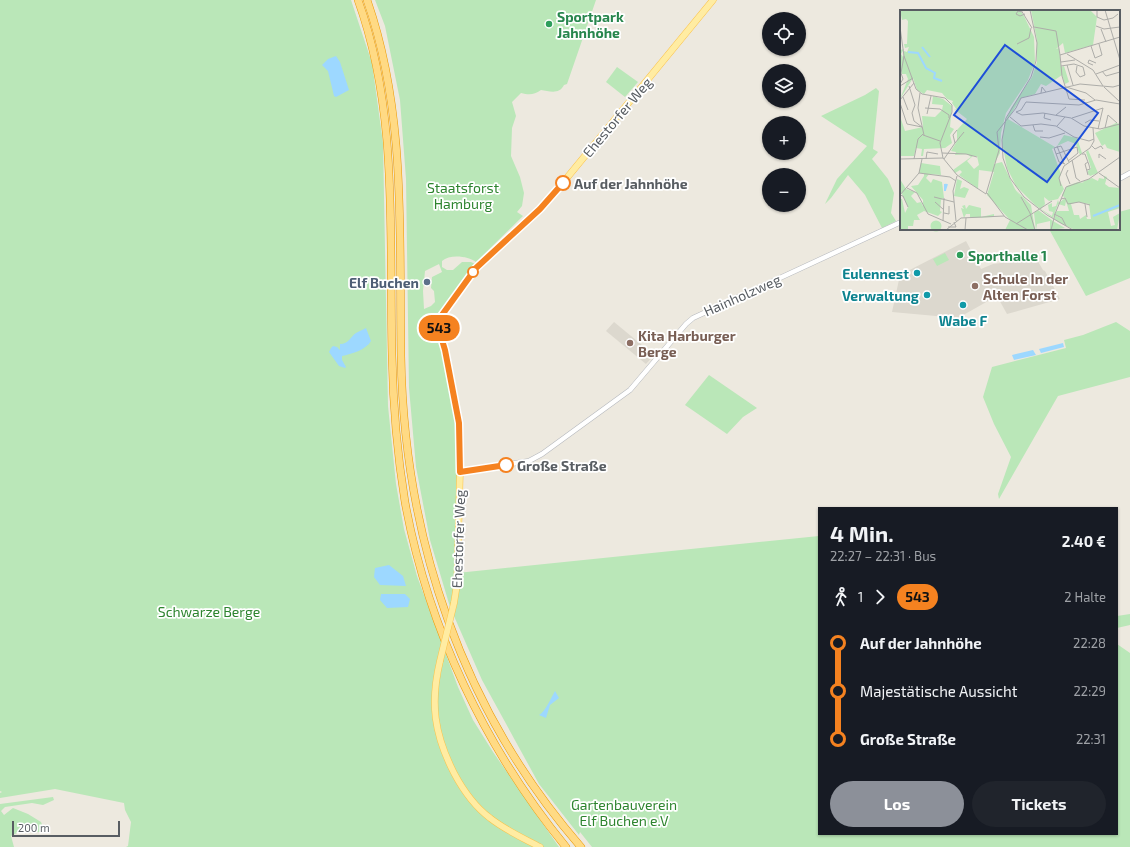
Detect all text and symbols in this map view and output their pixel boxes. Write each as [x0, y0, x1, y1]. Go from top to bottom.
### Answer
place label: Sportpark Jahnhöhe [557, 8, 624, 41]
inset map [900, 10, 1120, 230]
map controls [762, 12, 806, 212]
button: locate [762, 12, 806, 56]
marker: Sportpark Jahnhöhe [544, 19, 554, 29]
button: layers [762, 64, 806, 108]
street label: Ehestorfer Weg [579, 74, 655, 160]
button: + [762, 116, 806, 160]
button: − [762, 168, 806, 212]
marker: Auf der Jahnhöhe [555, 175, 571, 191]
place label: Auf der Jahnhöhe [574, 175, 688, 192]
park label: Staatsforst Hamburg [427, 179, 499, 212]
place label: Sporthalle 1 [968, 247, 1047, 264]
marker: Sporthalle 1 [955, 250, 965, 260]
place label: Eulennest [842, 265, 909, 282]
unlabelled marker [467, 266, 479, 278]
marker: Eulennest [912, 268, 922, 278]
street label: Hainholzweg [701, 270, 783, 320]
place label: Schule In der Alten Forst [983, 270, 1068, 303]
place label: Elf Buchen [349, 274, 419, 291]
marker: Elf Buchen [422, 277, 432, 287]
marker: Schule In der Alten Forst [970, 281, 980, 291]
place label: Verwaltung [842, 287, 919, 304]
marker: Verwaltung [922, 290, 932, 300]
marker: Wabe F [958, 300, 968, 310]
place label: Wabe F [939, 312, 987, 329]
line badge: 543 [416, 315, 462, 341]
text: 543 [427, 319, 451, 336]
place label: Kita Harburger Berge [638, 327, 736, 360]
marker: Kita Harburger Berge [625, 338, 635, 348]
marker: Große Straße [498, 457, 514, 473]
place label: Große Straße [517, 457, 607, 474]
street label: Ehestorfer Weg [448, 489, 468, 589]
text: 4 Min. [830, 520, 894, 546]
text: 2.40 € [1062, 532, 1106, 550]
text: 22:27 – 22:31 · Bus [830, 548, 936, 564]
icon: walk [830, 586, 852, 608]
icon: forward [869, 586, 891, 608]
text: 543 [905, 588, 930, 605]
text: 1 [858, 589, 863, 605]
text: 2 Halte [1064, 589, 1106, 605]
park label: Schwarze Berge [158, 603, 260, 620]
text: Auf der Jahnhöhe [860, 634, 982, 652]
text: 22:28 [1073, 635, 1106, 651]
text: Majestätische Aussicht [860, 682, 1018, 700]
text: 22:29 [1074, 683, 1106, 699]
text: Große Straße [860, 730, 956, 748]
text: 22:31 [1076, 731, 1106, 747]
button: Los [830, 781, 964, 827]
button: Tickets [972, 781, 1106, 827]
park label: Gartenbauverein Elf Buchen e.V [571, 796, 677, 829]
scale bar [12, 819, 120, 838]
text: 200 m [18, 821, 50, 834]

